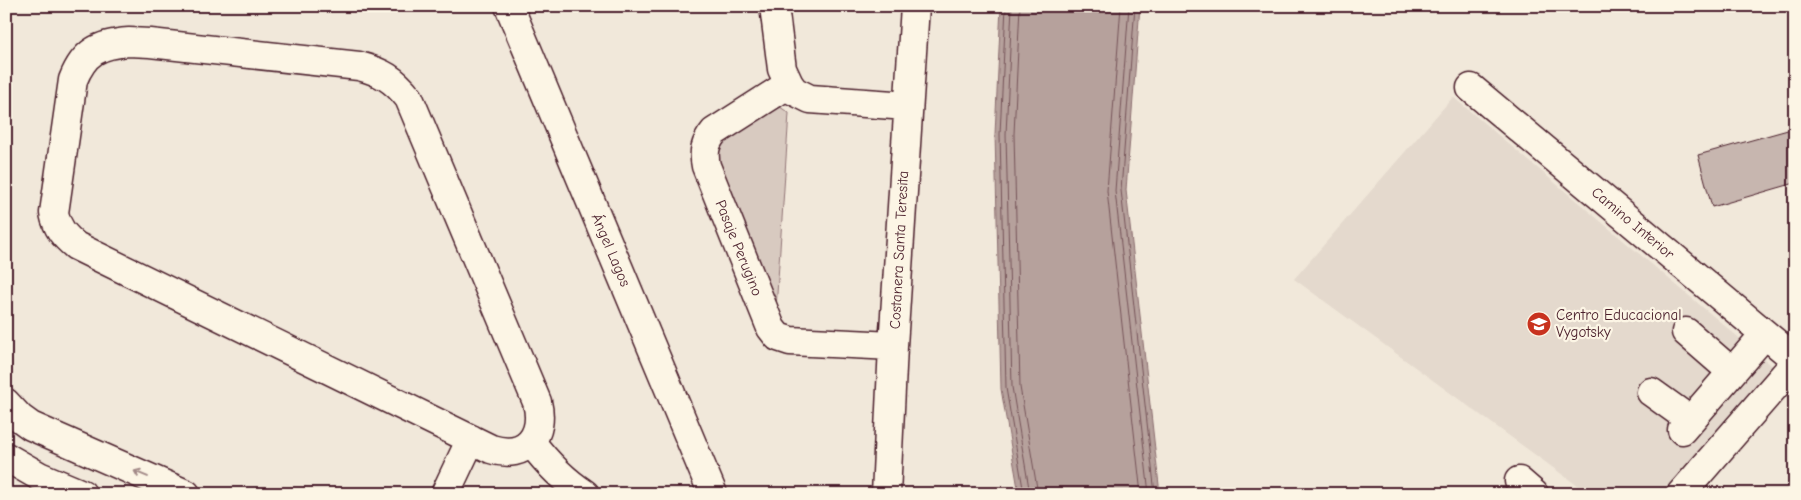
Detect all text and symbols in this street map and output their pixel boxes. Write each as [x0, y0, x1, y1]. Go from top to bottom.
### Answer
street label: Costanera Santa Teresita [886, 170, 912, 330]
street label: Camino Interior [1588, 183, 1678, 263]
street label: Pasaje Perugino [712, 197, 766, 299]
street label: Ángel Lagos [588, 210, 635, 289]
place label: Centro Educacional Vygotsky [1556, 306, 1681, 341]
school or university icon: Centro Educacional Vygotsky [1526, 311, 1552, 337]
one-way arrow [134, 469, 149, 479]

